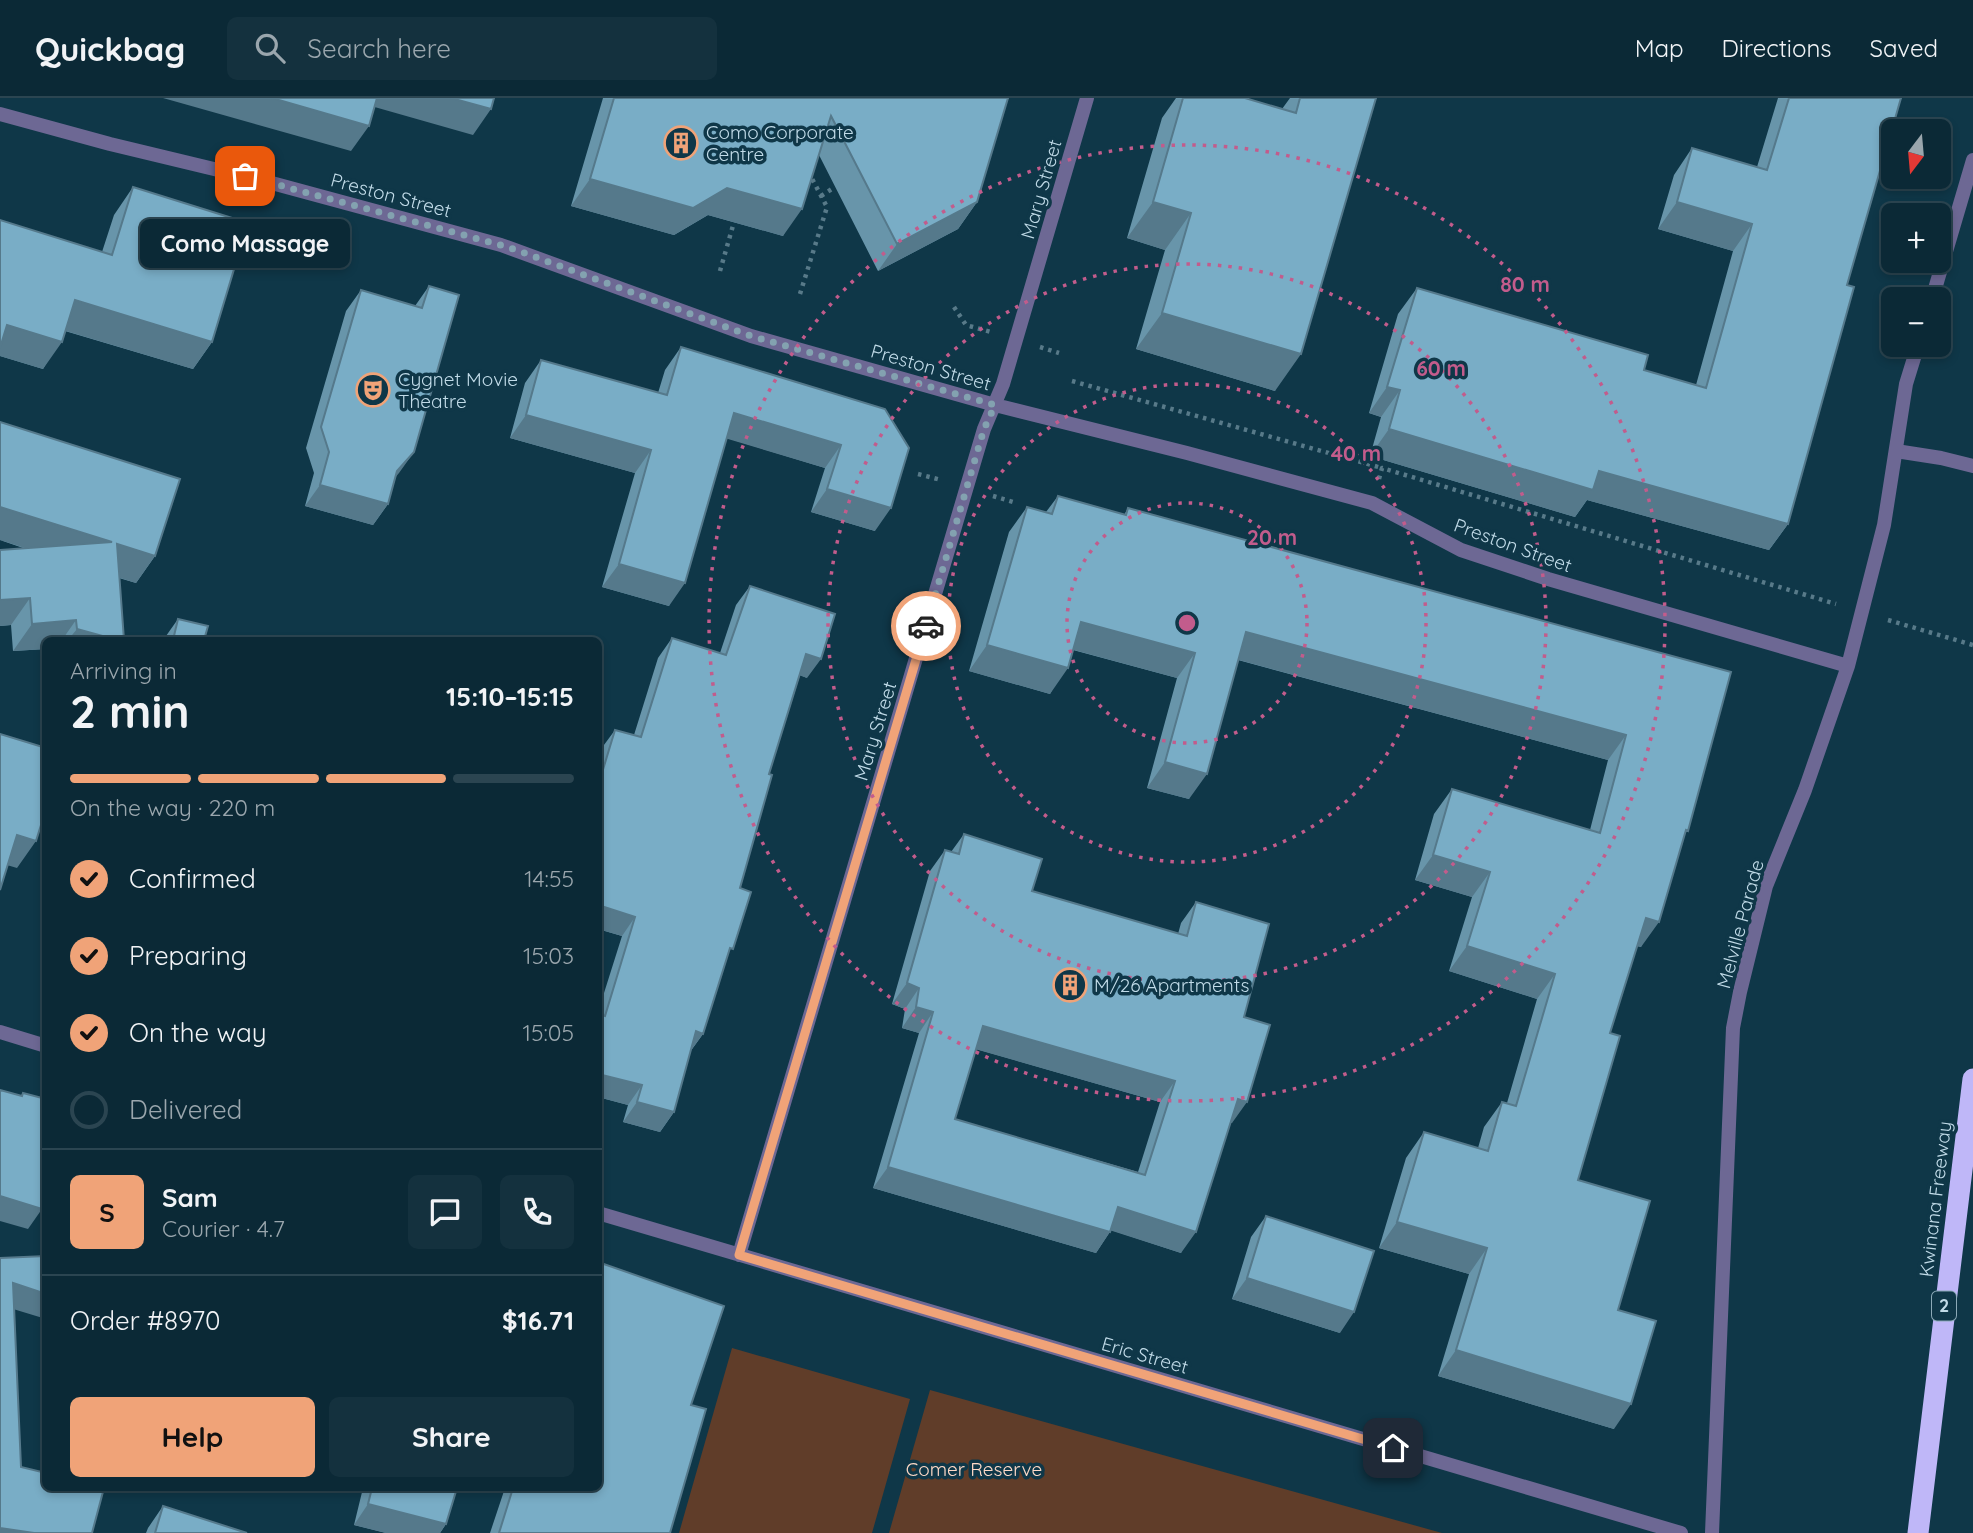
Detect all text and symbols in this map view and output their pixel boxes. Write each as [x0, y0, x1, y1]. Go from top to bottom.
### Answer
search box [227, 17, 717, 80]
text: Quickbag [35, 28, 185, 69]
icon: search [251, 29, 289, 67]
text: Search here [307, 32, 451, 65]
text: Map [1635, 33, 1684, 63]
text: Directions [1722, 33, 1832, 63]
text: Saved [1870, 33, 1938, 63]
north arrow [1881, 119, 1951, 189]
map controls [1881, 119, 1951, 357]
place label: Como Corporate Centre [706, 120, 854, 166]
building icon: Como Corporate Centre [662, 124, 700, 162]
street label: Mary Street [1015, 136, 1067, 242]
pin [215, 146, 275, 206]
icon: bag [226, 157, 264, 195]
street label: Preston Street [328, 167, 454, 223]
button: + [1881, 203, 1951, 273]
callout: Como Massage [140, 218, 350, 267]
text: Como Massage [161, 229, 329, 258]
text: 80 m [1500, 271, 1550, 297]
button: − [1881, 287, 1951, 357]
street label: Preston Street [868, 338, 994, 396]
text: 60 m [1416, 355, 1466, 381]
place label: Cygnet Movie Theatre [398, 367, 518, 413]
theatre icon: Cygnet Movie Theatre [354, 371, 392, 409]
text: 40 m [1331, 440, 1381, 466]
street label: Preston Street [1451, 513, 1575, 577]
text: 20 m [1247, 524, 1297, 550]
courier [891, 591, 961, 661]
icon: car [907, 607, 945, 645]
centre of rings [1175, 611, 1199, 635]
text: Arriving in [70, 656, 177, 685]
street label: Mary Street [849, 679, 901, 783]
text: 15:10–15:15 [446, 680, 574, 713]
text: 2 min [70, 682, 190, 740]
text: On the way · 220 m [70, 793, 275, 822]
street label: Melville Parade [1711, 857, 1769, 991]
icon: check [70, 860, 108, 898]
text: Confirmed [129, 862, 256, 895]
text: 14:55 [524, 864, 574, 893]
icon: check [70, 937, 108, 975]
text: Preparing [129, 939, 247, 972]
text: 15:03 [523, 941, 574, 970]
building icon: M/26 Apartments [1051, 966, 1089, 1004]
place label: M/26 Apartments [1094, 973, 1250, 997]
icon: check [70, 1014, 108, 1052]
text: On the way [129, 1016, 267, 1049]
text: 15:05 [522, 1018, 574, 1047]
text: Delivered [129, 1093, 242, 1126]
street label: Kwinana Freeway [1914, 1120, 1956, 1278]
button: chat [408, 1175, 482, 1249]
button: phone [500, 1175, 574, 1249]
text: Sam [162, 1181, 218, 1214]
text: S [99, 1196, 115, 1229]
text: Courier · 4.7 [162, 1214, 285, 1243]
road number: 2 [1932, 1292, 1956, 1321]
text: Order #8970 [70, 1304, 221, 1337]
text: $16.71 [502, 1304, 574, 1337]
street label: Eric Street [1099, 1331, 1191, 1379]
button: Help [70, 1397, 315, 1477]
button: Share [329, 1397, 574, 1477]
pin [1363, 1418, 1423, 1478]
icon: home [1374, 1429, 1412, 1467]
park label: Comer Reserve [906, 1457, 1042, 1481]

